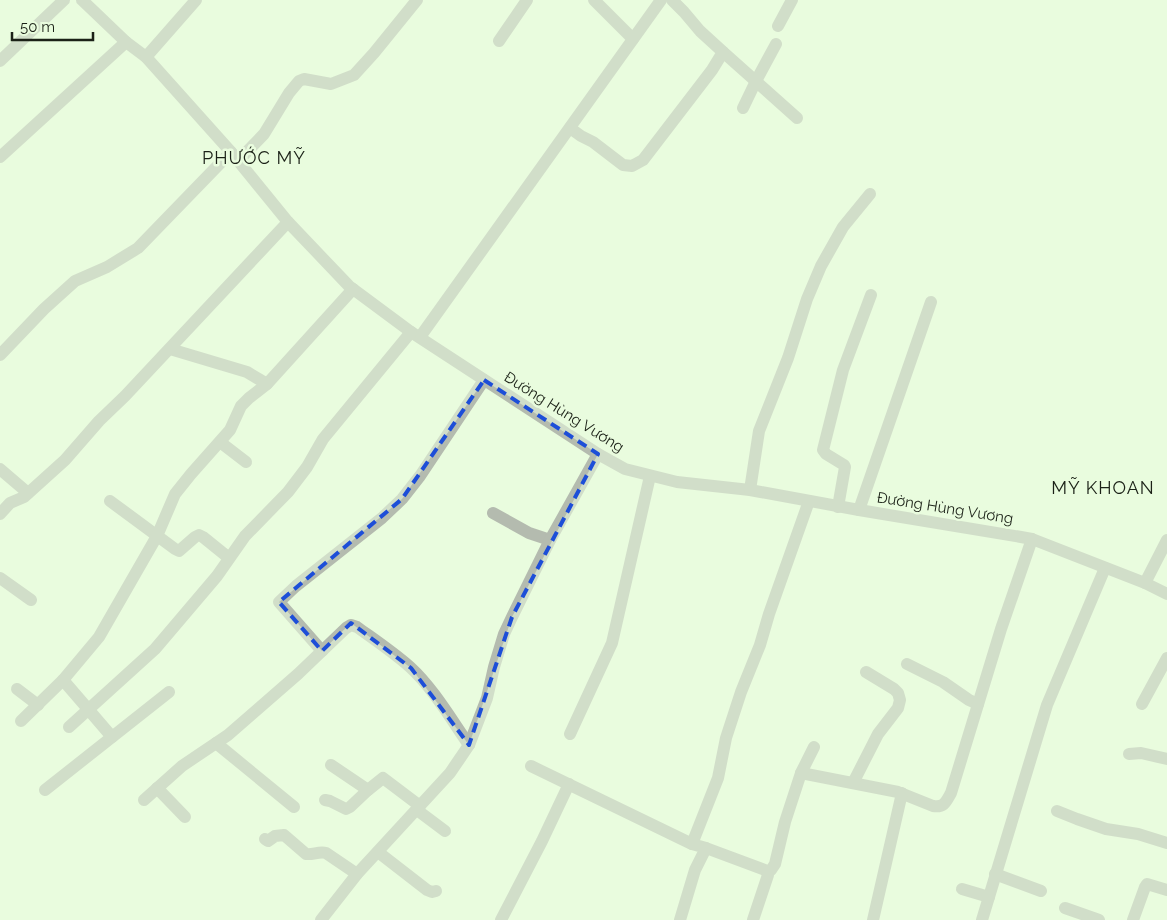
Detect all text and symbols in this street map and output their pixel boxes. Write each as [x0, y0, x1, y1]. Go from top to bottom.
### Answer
scale bar [12, 10, 94, 42]
text: 50 m [20, 18, 55, 36]
district label: PHƯỚC MỸ [202, 146, 306, 168]
street label: Đường Hùng Vương [501, 368, 627, 456]
district label: MỸ KHOAN [1051, 477, 1155, 498]
street label: Đường Hùng Vương [876, 488, 1014, 528]

